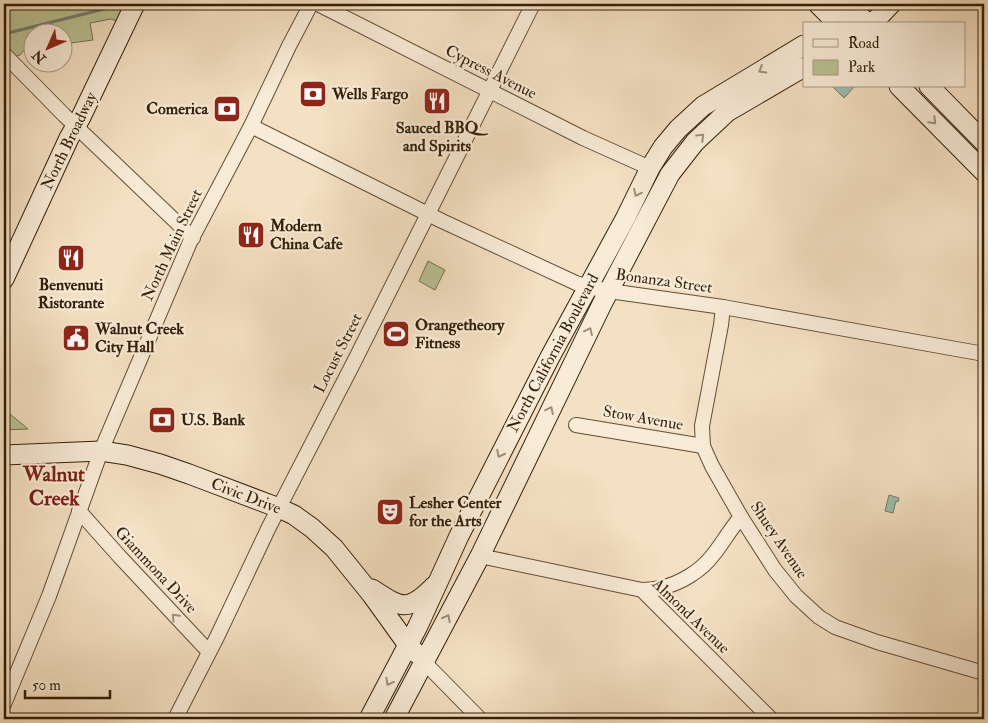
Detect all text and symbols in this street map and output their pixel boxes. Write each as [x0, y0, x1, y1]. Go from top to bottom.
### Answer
north arrow [22, 22, 72, 72]
legend [803, 22, 966, 88]
text: Road [848, 34, 880, 53]
street label: Cypress Avenue [441, 40, 540, 105]
text: N [28, 46, 50, 68]
text: Park [848, 58, 875, 77]
one-way arrow [759, 63, 768, 73]
bank icon: Wells Fargo [298, 79, 328, 109]
place label: Wells Fargo [331, 84, 409, 105]
restaurant icon: Sauced BBQ and Spirits [422, 86, 452, 116]
street label: North Broadway [37, 88, 102, 193]
bank icon: Comerica [212, 94, 242, 124]
place label: Comerica [146, 99, 208, 119]
one-way arrow [927, 115, 936, 124]
place label: Sauced BBQ and Spirits [396, 118, 489, 157]
one-way arrow [695, 134, 704, 143]
street label: North Main Street [137, 186, 207, 304]
one-way arrow [633, 188, 644, 197]
place label: Modern China Cafe [269, 216, 343, 254]
restaurant icon: Modern China Cafe [236, 220, 266, 250]
restaurant icon: Benvenuti Ristorante [56, 243, 86, 273]
street label: Bonanza Street [614, 264, 714, 298]
street label: North California Boulevard [503, 270, 603, 436]
place label: Benvenuti Ristorante [38, 275, 105, 313]
street label: Locust Street [309, 310, 367, 396]
place label: Orangetheory Fitness [415, 315, 505, 353]
place label: Walnut Creek City Hall [94, 319, 184, 358]
sports icon: Orangetheory Fitness [381, 319, 411, 349]
public building icon: Walnut Creek City Hall [61, 323, 91, 353]
one-way arrow [583, 327, 593, 336]
street label: Stow Avenue [601, 401, 685, 435]
bank icon: U.S. Bank [147, 405, 177, 435]
one-way arrow [544, 406, 555, 415]
place label: U.S. Bank [181, 410, 245, 430]
one-way arrow [496, 449, 506, 458]
district label: Walnut Creek [22, 461, 85, 512]
street label: Civic Drive [208, 474, 284, 519]
place label: Lesher Center for the Arts [409, 493, 503, 531]
theatre icon: Lesher Center for the Arts [375, 497, 405, 527]
street label: Shuey Avenue [746, 498, 812, 583]
street label: Giammona Drive [111, 522, 202, 618]
street label: Almond Avenue [647, 573, 734, 658]
one-way arrow [172, 613, 181, 622]
one-way arrow [441, 615, 451, 624]
scale bar [25, 668, 110, 700]
text: 50 m [32, 676, 61, 695]
one-way arrow [385, 677, 395, 686]

